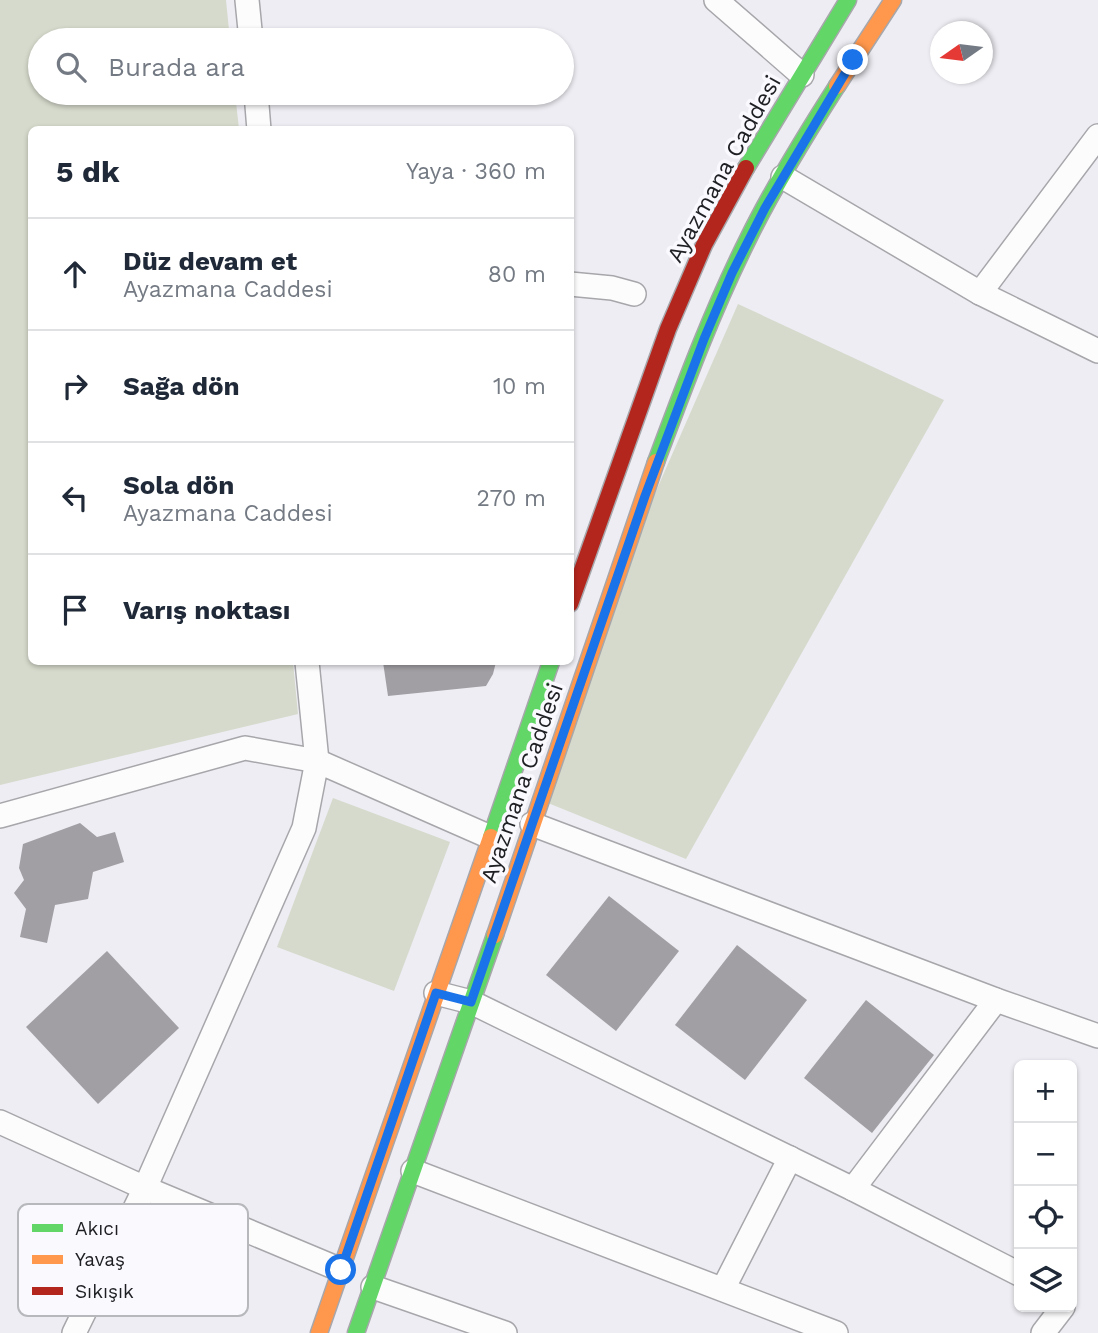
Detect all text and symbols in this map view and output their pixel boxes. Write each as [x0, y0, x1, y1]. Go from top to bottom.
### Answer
north arrow [930, 21, 993, 84]
search box [28, 28, 574, 105]
route end [837, 44, 868, 75]
icon: search [52, 48, 90, 86]
text: Burada ara [108, 52, 245, 82]
street label: Ayazmana Caddesi [661, 71, 787, 267]
text: 5 dk [56, 154, 120, 189]
text: Yaya · 360 m [406, 158, 546, 185]
text: Düz devam et [123, 246, 297, 276]
icon: ahead [56, 255, 94, 293]
text: 80 m [488, 261, 546, 288]
text: Ayazmana Caddesi [123, 276, 333, 303]
icon: right [56, 367, 94, 405]
text: Sağa dön [123, 371, 240, 401]
text: 10 m [493, 373, 546, 400]
text: Sola dön [123, 470, 234, 500]
icon: left [56, 479, 94, 517]
text: 270 m [477, 485, 546, 512]
text: Ayazmana Caddesi [123, 500, 333, 527]
icon: arrive [56, 591, 94, 629]
text: Varış noktası [123, 595, 290, 625]
street label: Ayazmana Caddesi [475, 680, 569, 886]
map controls [1014, 1060, 1077, 1312]
button: + [1014, 1060, 1077, 1123]
button: − [1014, 1123, 1077, 1186]
button: locate [1014, 1186, 1077, 1249]
legend [18, 1204, 248, 1316]
text: Akıcı [75, 1217, 119, 1240]
text: Yavaş [75, 1248, 125, 1271]
button: layers [1014, 1249, 1077, 1312]
route start [325, 1254, 356, 1285]
text: Sıkışık [75, 1280, 134, 1303]

